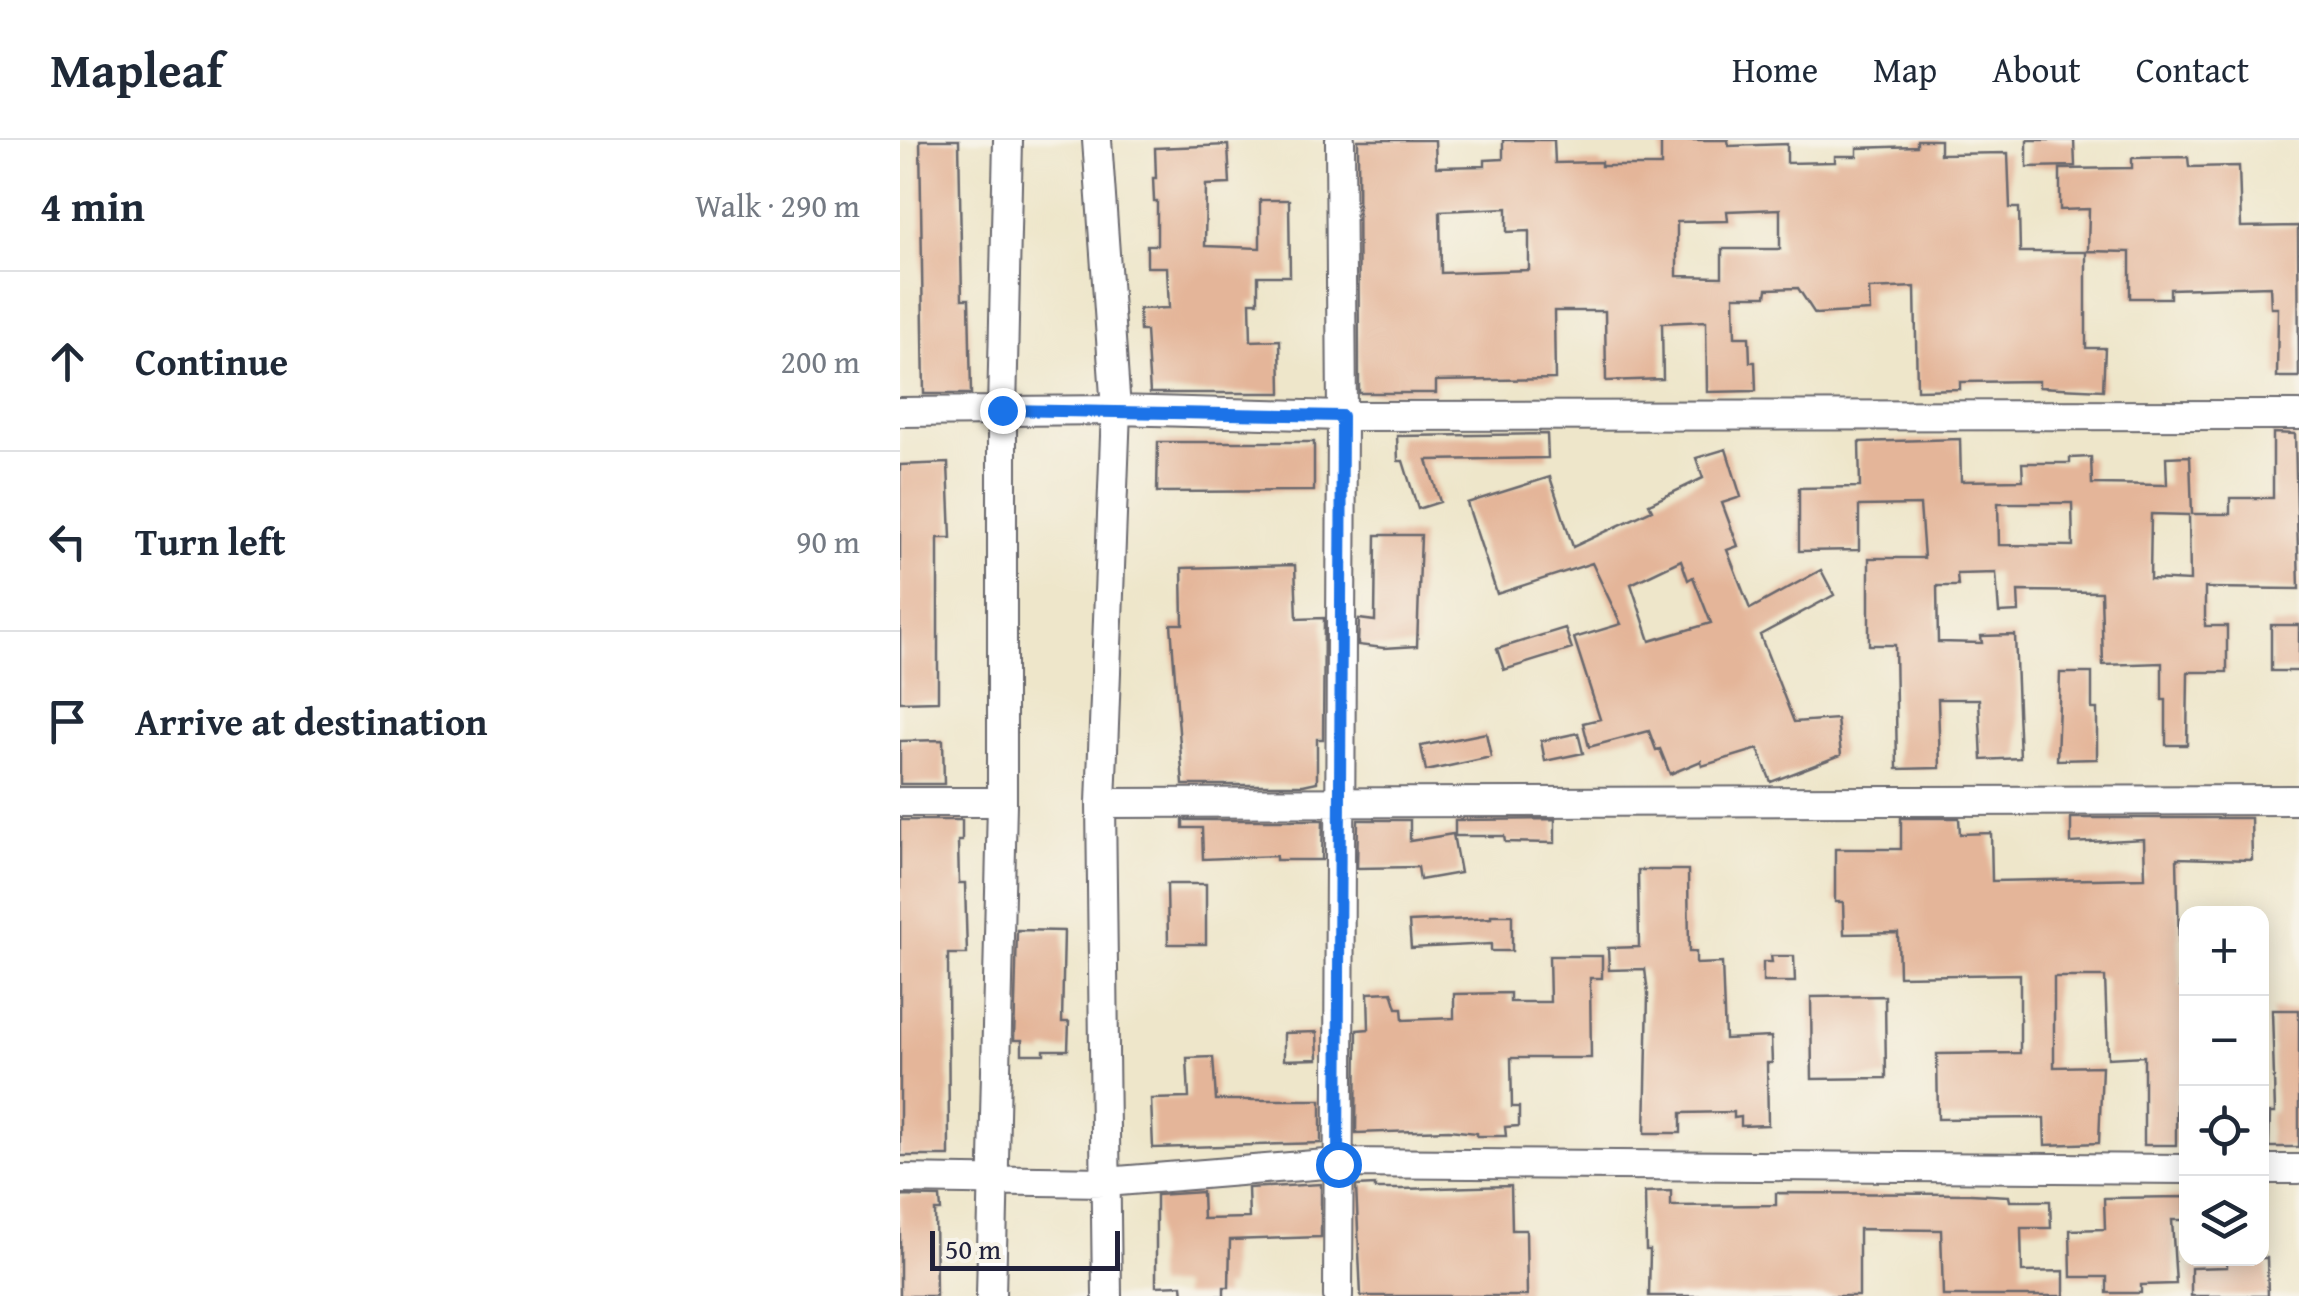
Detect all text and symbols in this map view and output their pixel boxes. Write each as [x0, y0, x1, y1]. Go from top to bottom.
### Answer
text: Mapleaf [50, 34, 223, 105]
text: Home [1732, 44, 1818, 95]
text: Map [1873, 44, 1937, 95]
text: About [1992, 44, 2081, 95]
text: Contact [2136, 44, 2249, 95]
text: 4 min [40, 175, 145, 236]
text: Walk · 290 m [695, 182, 860, 229]
text: Continue [135, 333, 288, 389]
icon: ahead [40, 334, 95, 389]
text: 200 m [781, 338, 860, 385]
route end [980, 388, 1026, 434]
text: Turn left [135, 513, 286, 569]
icon: left [40, 514, 95, 569]
text: 90 m [796, 518, 860, 565]
text: Arrive at destination [135, 693, 488, 749]
icon: arrive [40, 694, 95, 749]
map controls [2179, 906, 2269, 1266]
button: + [2179, 906, 2269, 996]
button: − [2179, 996, 2269, 1086]
button: locate [2179, 1086, 2269, 1176]
route start [1316, 1142, 1362, 1188]
button: layers [2179, 1176, 2269, 1266]
scale bar [930, 1226, 1120, 1270]
text: 50 m [945, 1228, 1001, 1269]

